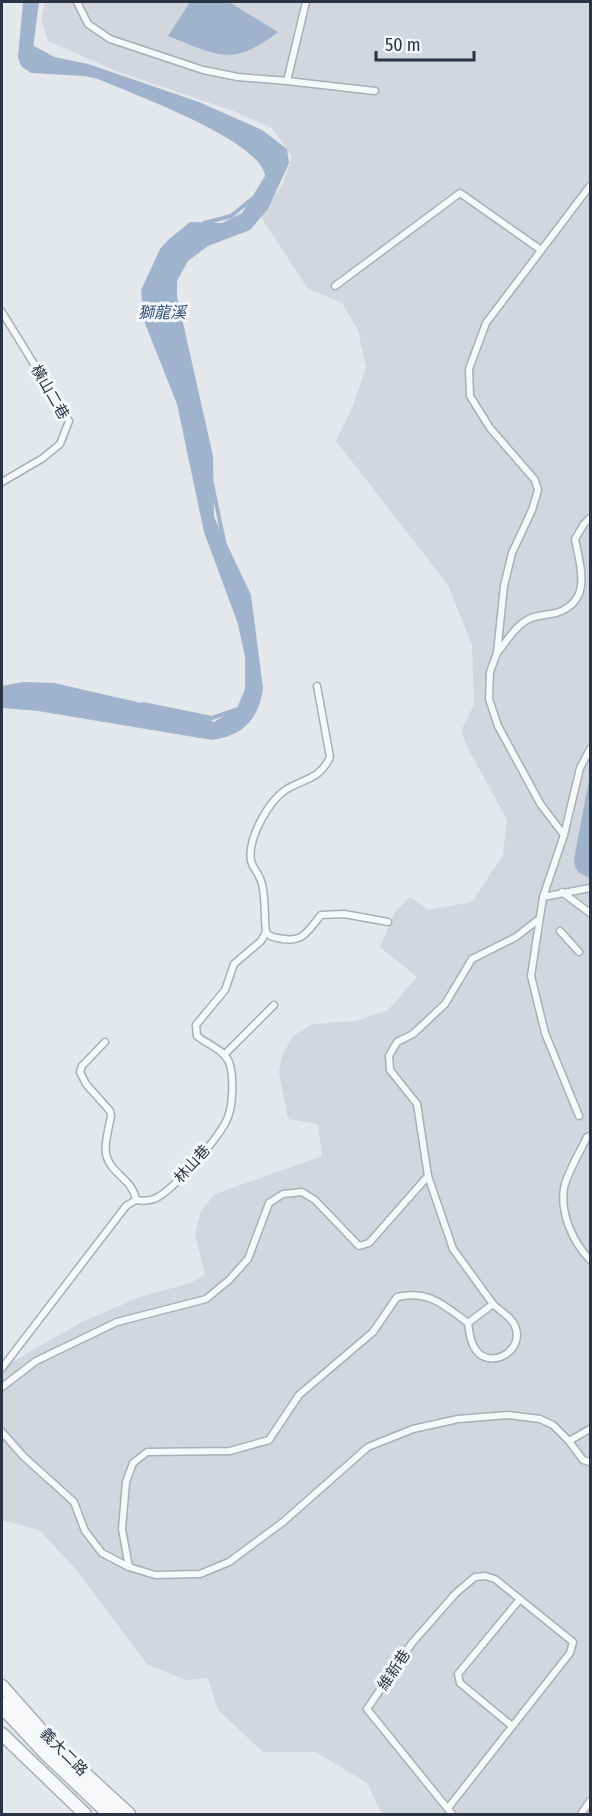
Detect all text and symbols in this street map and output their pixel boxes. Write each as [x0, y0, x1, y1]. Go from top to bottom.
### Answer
scale bar [376, 24, 474, 62]
text: 50 m [385, 34, 421, 56]
water label: 獅龍溪 [138, 303, 188, 322]
street label: 橫山二巷 [27, 362, 73, 422]
street label: 林山巷 [170, 1141, 214, 1187]
street label: 維新巷 [374, 1646, 414, 1694]
street label: 義大二路 [36, 1724, 92, 1780]

